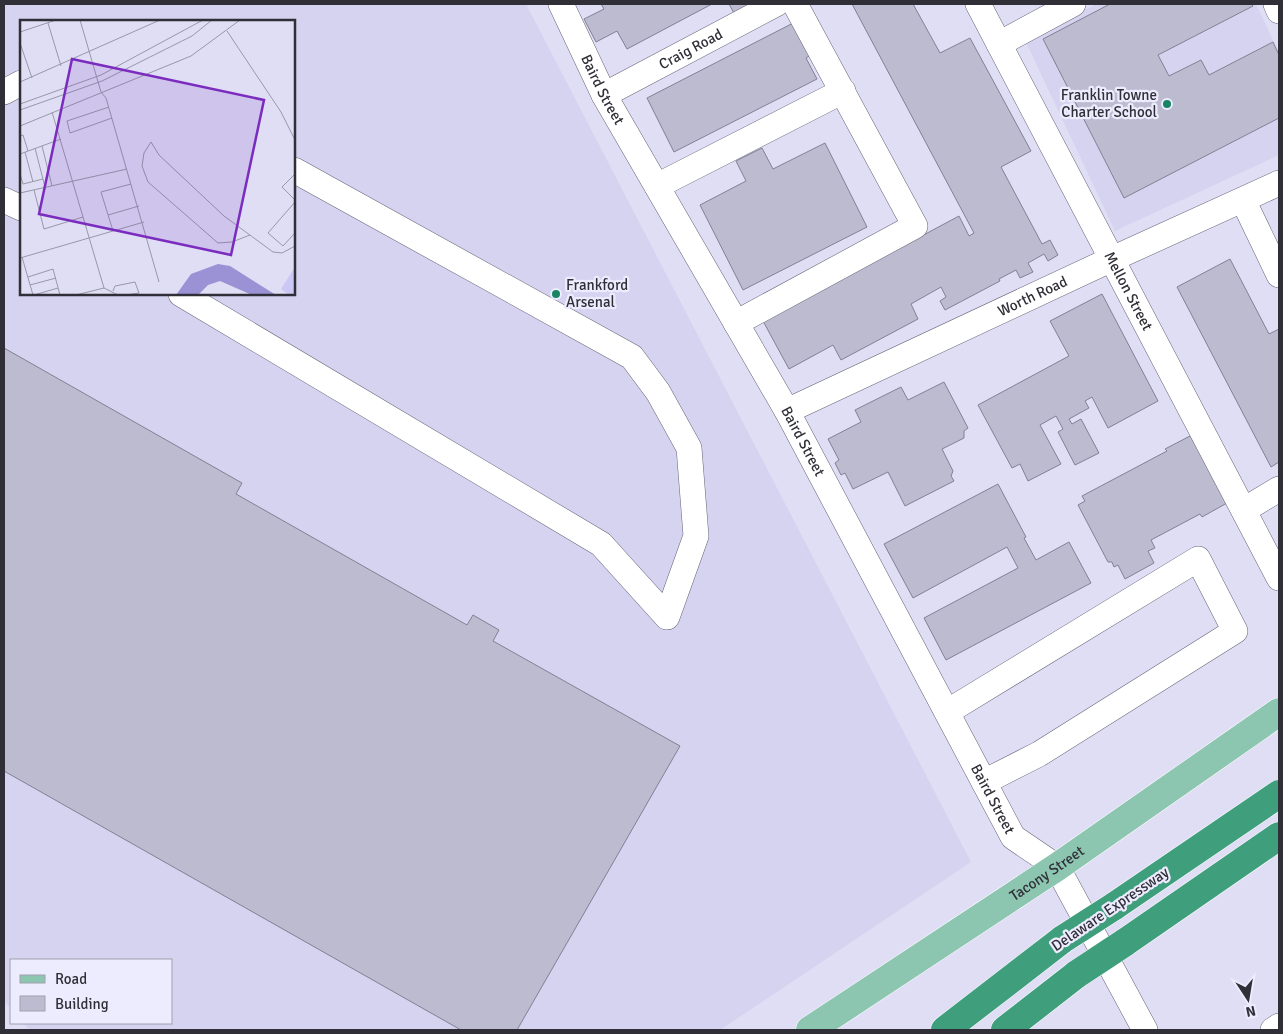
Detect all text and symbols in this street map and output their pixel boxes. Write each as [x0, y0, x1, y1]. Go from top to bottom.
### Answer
inset map [20, 20, 295, 295]
street label: Craig Road [656, 25, 726, 73]
street label: Baird Street [577, 51, 628, 128]
place label: Franklin Towne Charter School [1061, 86, 1157, 121]
marker: Franklin Towne Charter School [1161, 98, 1173, 110]
street label: Mellon Street [1100, 248, 1157, 333]
street label: Worth Road [995, 272, 1070, 320]
place label: Frankford Arsenal [566, 276, 628, 311]
marker: Frankford Arsenal [550, 288, 562, 300]
street label: Baird Street [777, 403, 829, 479]
street label: Baird Street [967, 761, 1019, 837]
street label: Tacony Street [1006, 842, 1088, 905]
street label: Delaware Expressway [1048, 863, 1172, 955]
legend [10, 959, 172, 1024]
text: Road [55, 970, 87, 988]
north arrow [1223, 974, 1273, 1024]
text: Building [55, 995, 109, 1013]
text: N [1244, 1002, 1257, 1021]

